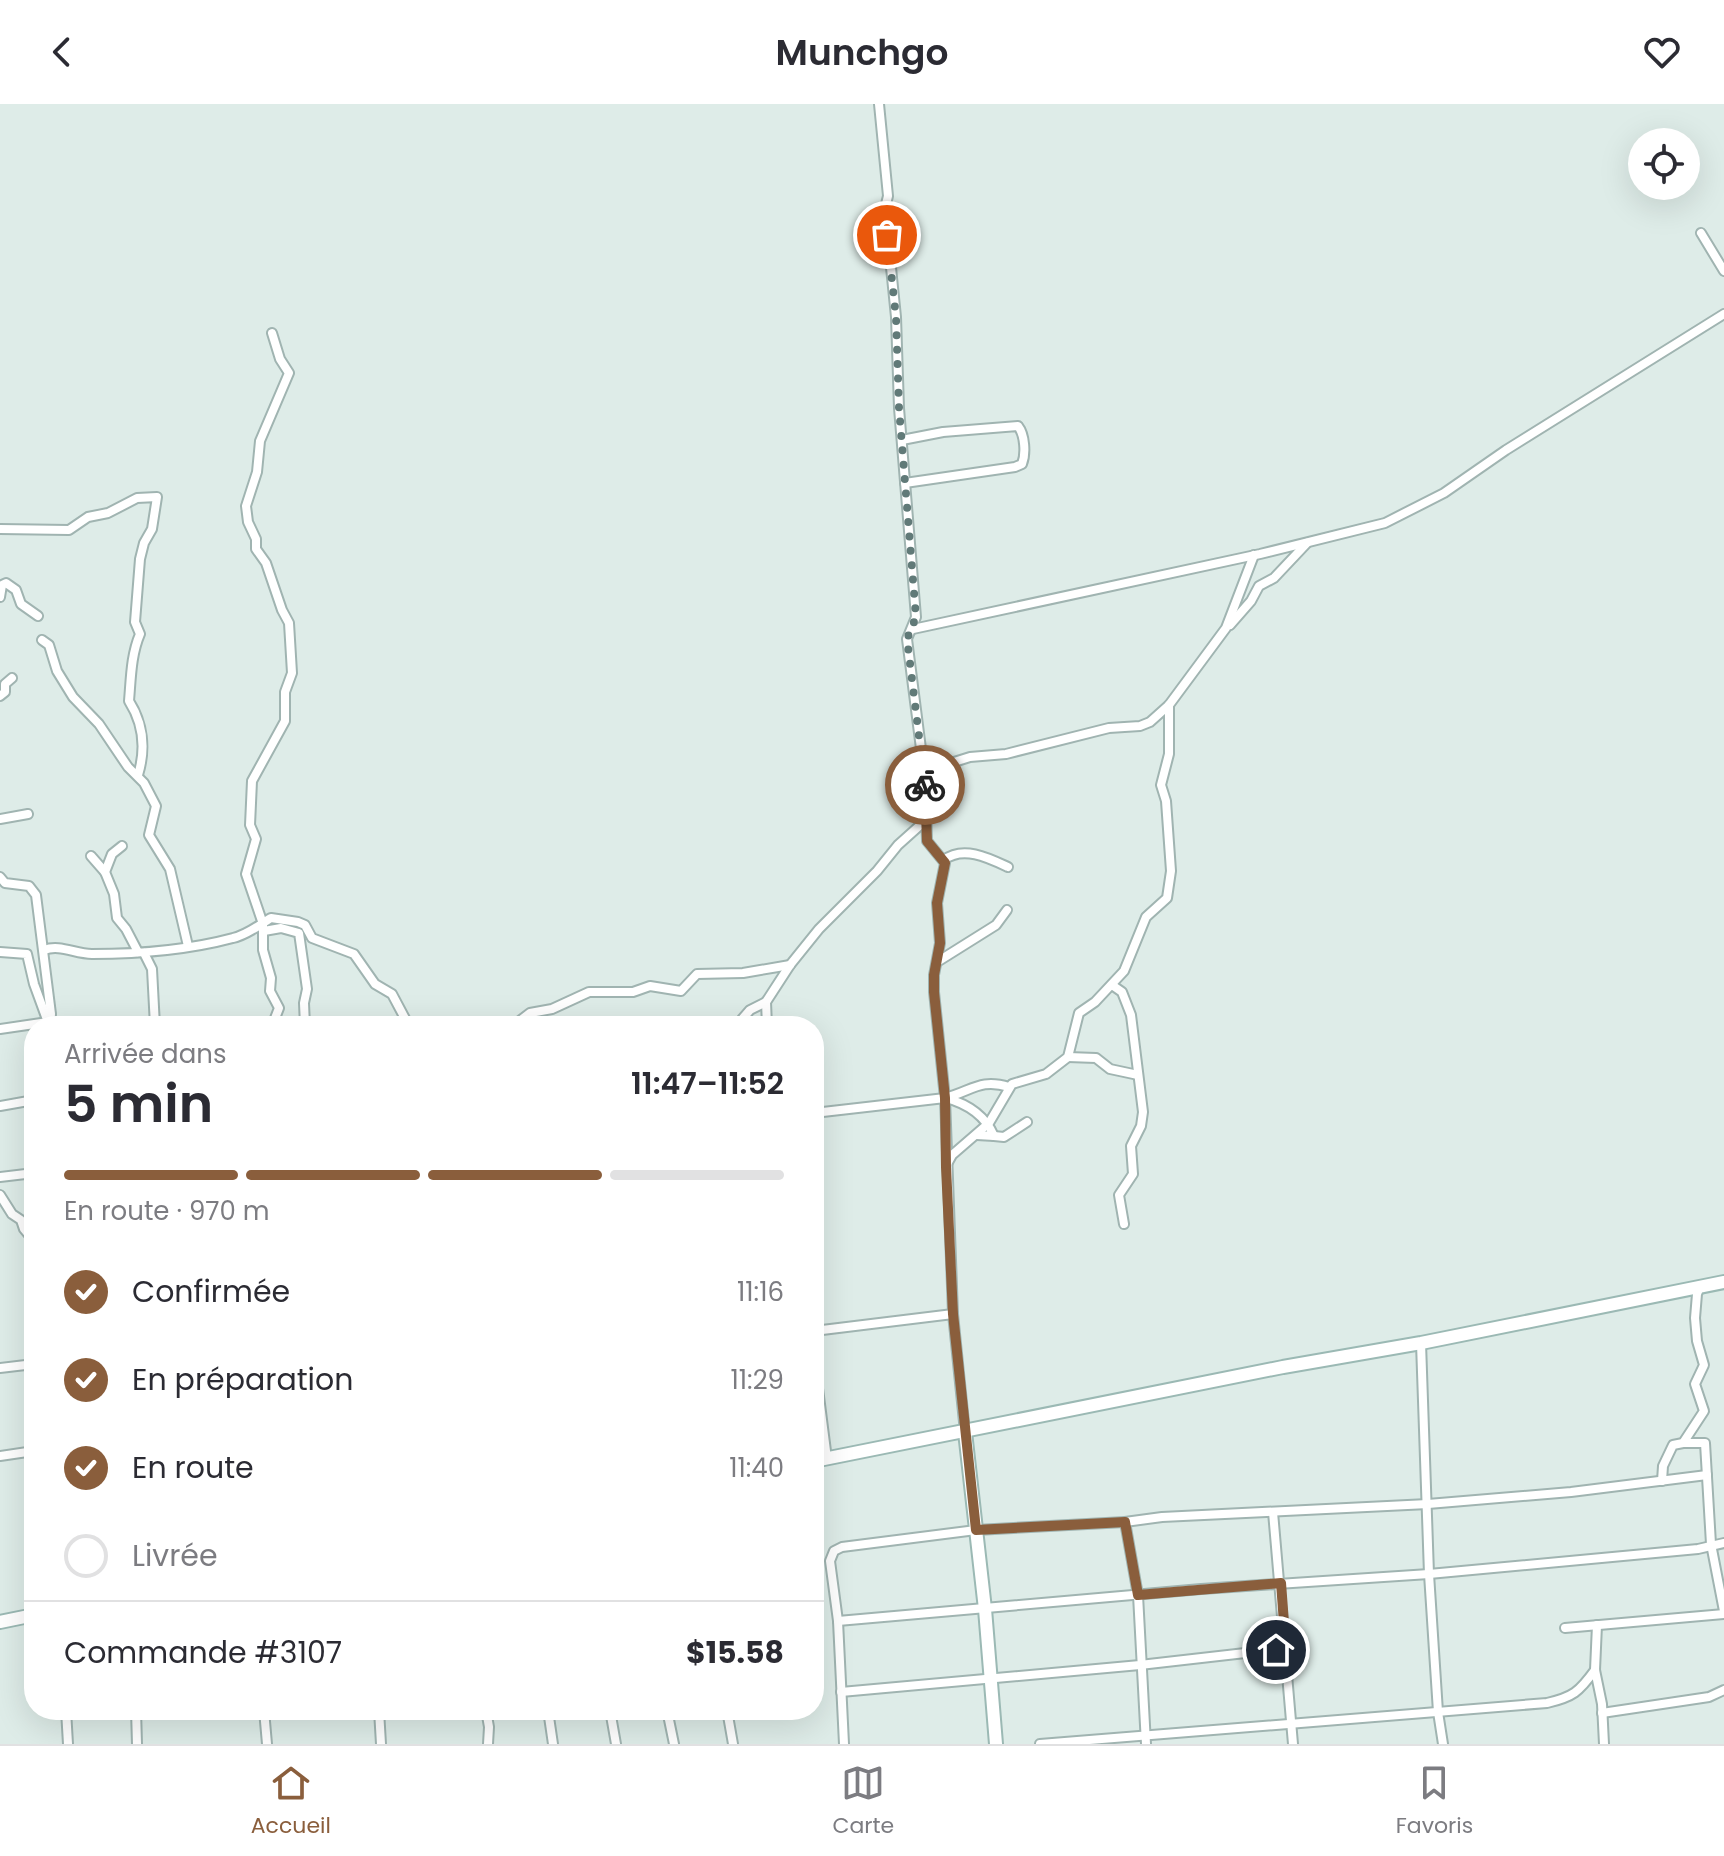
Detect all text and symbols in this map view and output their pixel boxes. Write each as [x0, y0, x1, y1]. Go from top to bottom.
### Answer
text: Munchgo [776, 27, 948, 78]
icon: back [40, 30, 84, 74]
icon: heart [1640, 30, 1684, 74]
map controls [1628, 128, 1700, 200]
button: locate [1628, 128, 1700, 200]
pin [853, 201, 921, 269]
icon: bag [865, 213, 909, 257]
courier [885, 745, 965, 825]
icon: bike [903, 763, 947, 807]
text: Arrivée dans [64, 1036, 226, 1072]
text: 11:47–11:52 [631, 1062, 784, 1105]
text: 5 min [64, 1067, 213, 1140]
text: En route · 970 m [64, 1193, 270, 1229]
icon: check [64, 1270, 108, 1314]
text: Confirmée [132, 1270, 290, 1313]
text: 11:16 [737, 1274, 784, 1310]
icon: check [64, 1358, 108, 1402]
text: En préparation [132, 1358, 353, 1401]
text: 11:29 [730, 1362, 784, 1398]
icon: check [64, 1446, 108, 1490]
text: En route [132, 1446, 254, 1489]
text: 11:40 [729, 1450, 784, 1486]
text: Livrée [132, 1534, 218, 1577]
pin [1242, 1616, 1310, 1684]
icon: home [1254, 1628, 1298, 1672]
text: Commande #3107 [64, 1631, 342, 1674]
text: $15.58 [686, 1631, 784, 1674]
tab: Accueil [251, 1761, 331, 1842]
tab: Carte [832, 1761, 894, 1842]
tab: Favoris [1396, 1761, 1473, 1842]

